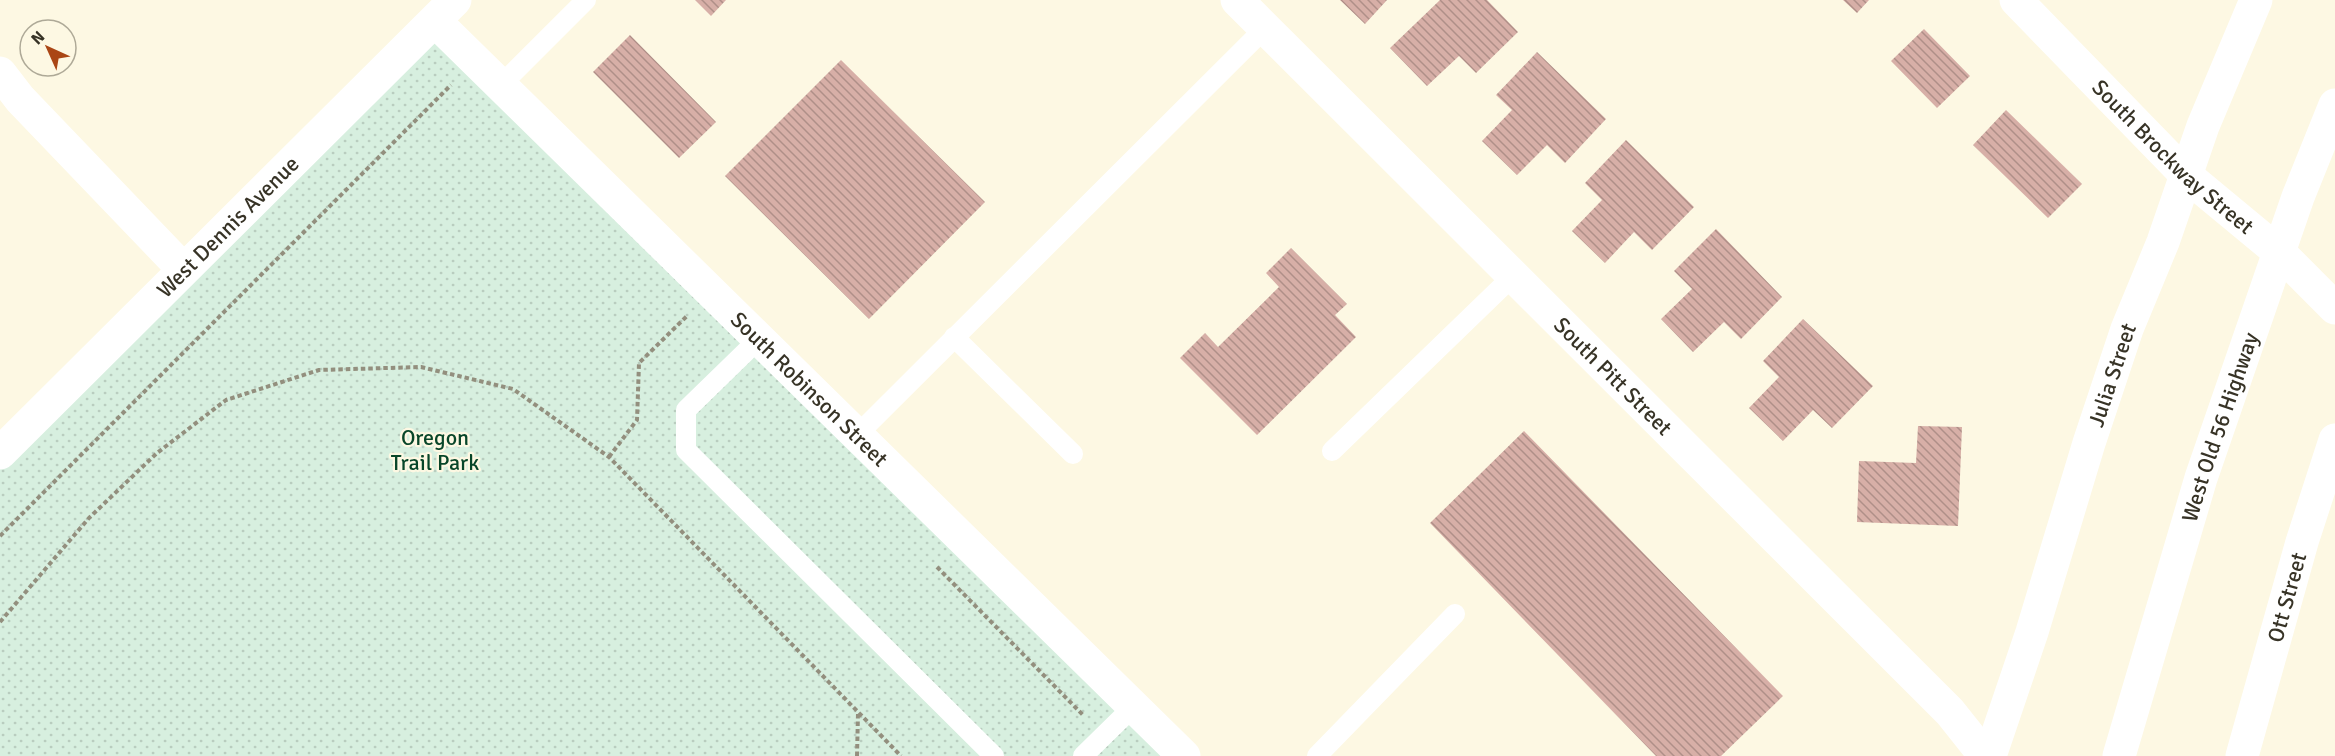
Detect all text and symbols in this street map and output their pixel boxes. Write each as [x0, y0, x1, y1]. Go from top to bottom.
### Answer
north arrow [18, 18, 78, 78]
text: N [27, 27, 49, 49]
street label: South Brockway Street [2086, 74, 2259, 240]
street label: West Dennis Avenue [151, 150, 305, 303]
street label: South Robinson Street [725, 306, 894, 472]
street label: South Pitt Street [1548, 312, 1678, 441]
street label: Julia Street [2082, 319, 2142, 430]
street label: West Old 56 Highway [2176, 328, 2264, 525]
park label: Oregon Trail Park [391, 424, 479, 476]
street label: Ott Street [2262, 549, 2313, 645]

